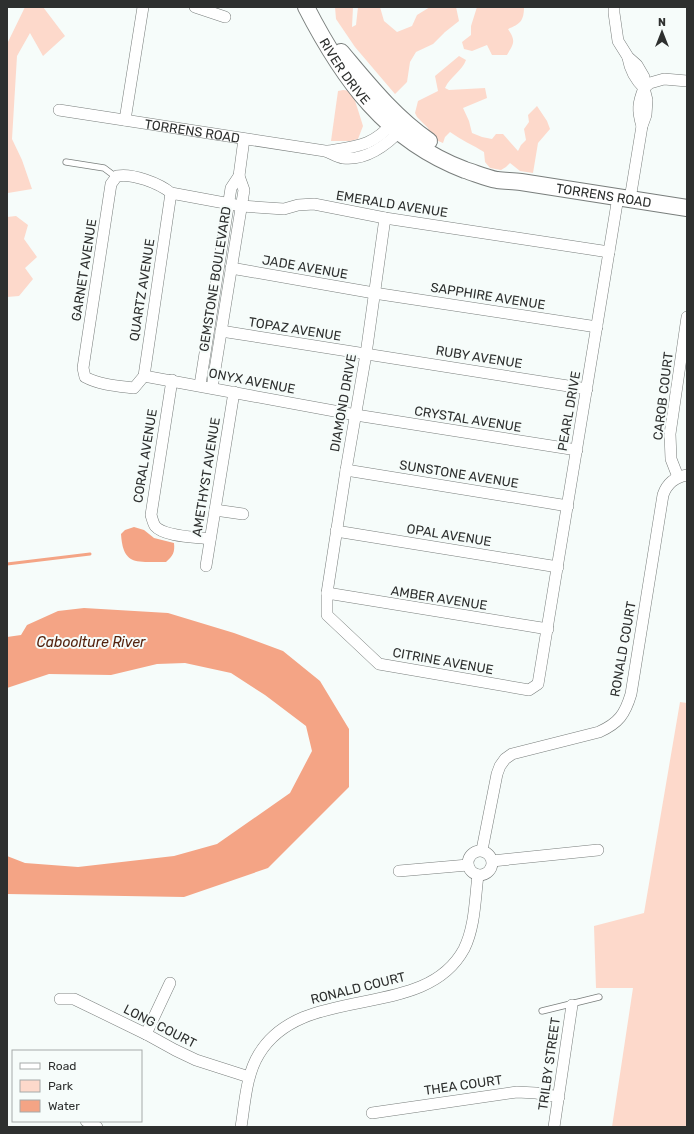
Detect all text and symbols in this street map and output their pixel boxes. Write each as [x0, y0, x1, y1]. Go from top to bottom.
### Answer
north arrow [642, 12, 682, 52]
text: N [658, 16, 666, 29]
street label: RIVER DRIVE [317, 35, 374, 107]
street label: TORRENS ROAD [144, 116, 241, 145]
street label: TORRENS ROAD [555, 180, 653, 210]
street label: EMERALD AVENUE [335, 188, 449, 220]
street label: GEMSTONE BOULEVARD [196, 205, 234, 353]
street label: GARNET AVENUE [69, 218, 100, 322]
street label: QUARTZ AVENUE [126, 238, 158, 342]
street label: JADE AVENUE [261, 252, 349, 282]
street label: SAPPHIRE AVENUE [430, 280, 547, 312]
street label: TOPAZ AVENUE [247, 314, 343, 344]
street label: RUBY AVENUE [435, 343, 523, 371]
street label: CAROB COURT [650, 350, 676, 441]
street label: DIAMOND DRIVE [327, 353, 359, 453]
street label: ONYX AVENUE [207, 365, 297, 397]
street label: PEARL DRIVE [555, 370, 583, 452]
street label: CRYSTAL AVENUE [413, 403, 523, 435]
street label: CORAL AVENUE [130, 408, 160, 504]
street label: AMETHYST AVENUE [189, 416, 223, 538]
street label: SUNSTONE AVENUE [398, 457, 520, 491]
street label: OPAL AVENUE [406, 521, 493, 549]
street label: AMBER AVENUE [390, 583, 488, 613]
street label: RONALD COURT [607, 599, 639, 698]
water label: Caboolture River [37, 634, 146, 651]
street label: CITRINE AVENUE [391, 645, 495, 677]
street label: RONALD COURT [309, 969, 407, 1007]
street label: LONG COURT [121, 1001, 199, 1051]
street label: TRILBY STREET [535, 1016, 563, 1112]
legend [12, 1050, 142, 1122]
text: Road [48, 1059, 76, 1073]
street label: THEA COURT [423, 1072, 503, 1098]
text: Park [48, 1079, 74, 1093]
text: Water [48, 1099, 80, 1113]

